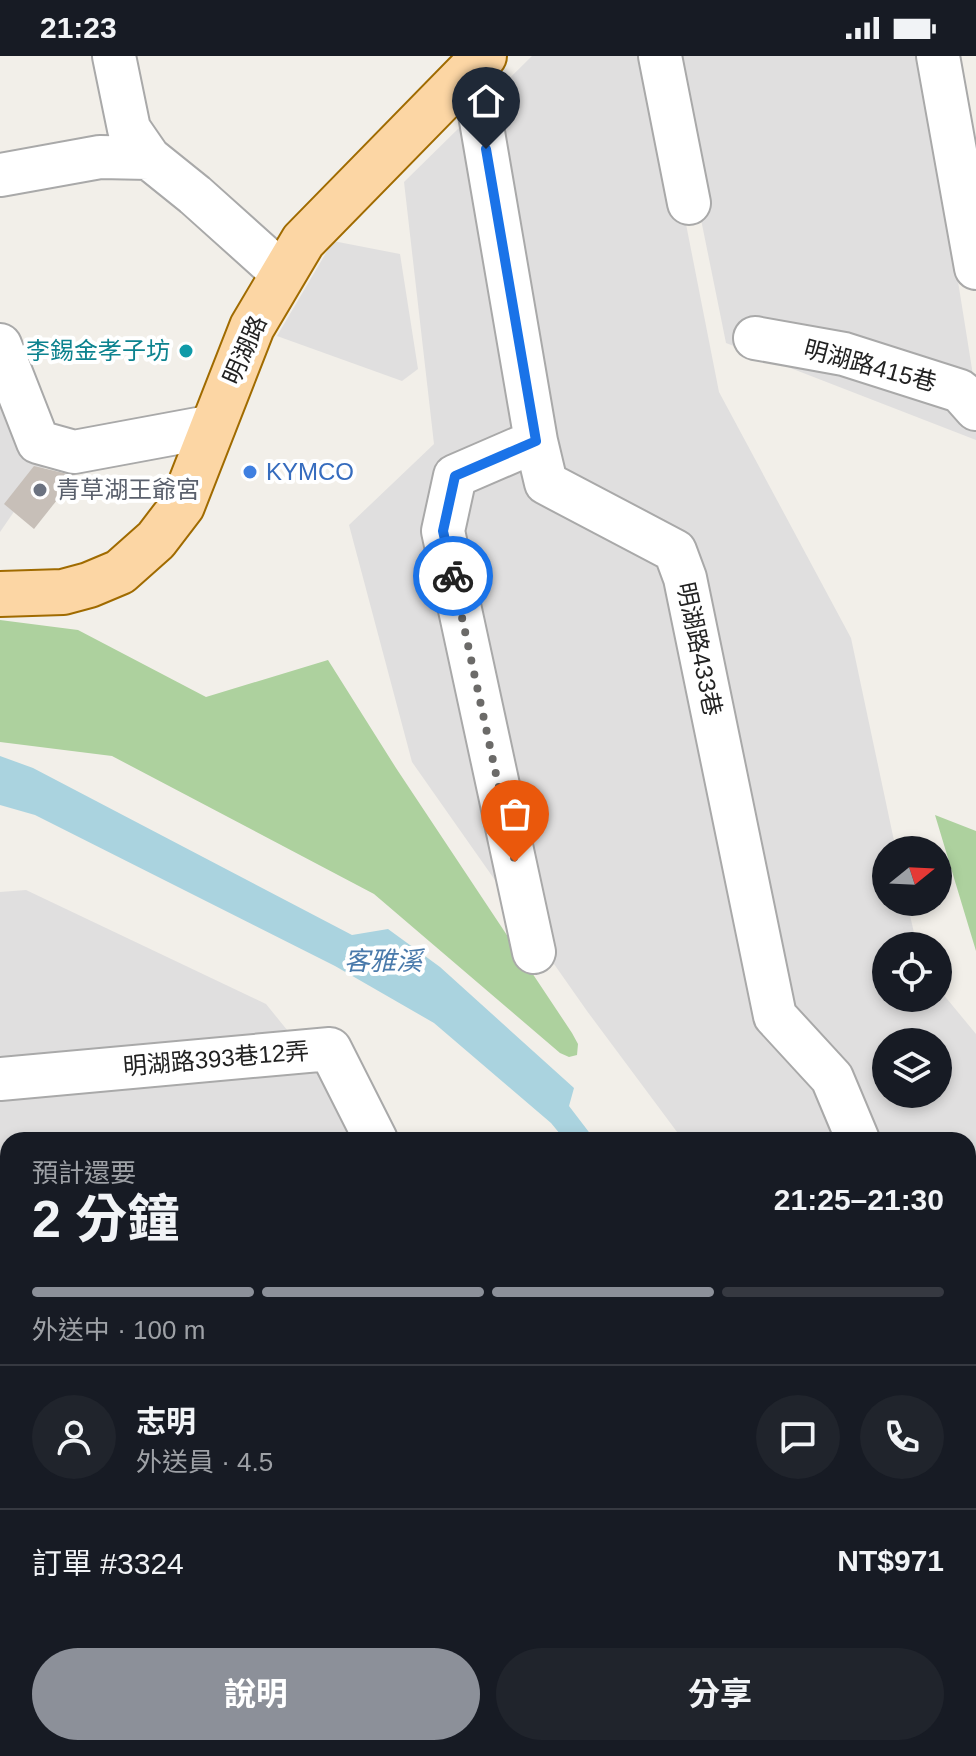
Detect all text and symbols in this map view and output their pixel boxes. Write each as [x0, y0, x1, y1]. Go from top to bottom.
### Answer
text: 21:23 [40, 11, 117, 44]
pin [452, 67, 520, 149]
icon: home [464, 79, 508, 123]
street label: 明湖路 [218, 311, 272, 388]
street label: 明湖路415巷 [801, 335, 939, 396]
place label: 李錫金孝子坊 [26, 337, 170, 364]
marker: 李錫金孝子坊 [177, 342, 195, 360]
place label: KYMCO [266, 458, 354, 485]
marker: KYMCO [241, 463, 259, 481]
place label: 青草湖王爺宮 [56, 476, 200, 503]
marker: 青草湖王爺宮 [31, 481, 49, 499]
courier [413, 536, 493, 616]
icon: bike [431, 554, 475, 598]
street label: 明湖路433巷 [672, 580, 727, 718]
pin [481, 780, 549, 862]
icon: bag [493, 792, 537, 836]
north arrow [872, 836, 952, 916]
map controls [872, 836, 952, 1108]
button: locate [872, 932, 952, 1012]
water label: 客雅溪 [344, 946, 426, 976]
button: layers [872, 1028, 952, 1108]
street label: 明湖路393巷12弄 [122, 1037, 310, 1080]
text: 預計還要 [32, 1158, 136, 1188]
text: 21:25–21:30 [774, 1183, 944, 1216]
text: 2 分鐘 [32, 1190, 179, 1248]
text: 外送中 · 100 m [32, 1315, 205, 1345]
button: person [32, 1395, 116, 1479]
button: chat [756, 1395, 840, 1479]
button: phone [860, 1395, 944, 1479]
text: 志明 [136, 1405, 196, 1438]
text: 外送員 · 4.5 [136, 1447, 273, 1477]
text: NT$971 [837, 1544, 944, 1577]
text: 訂單 #3324 [32, 1547, 184, 1580]
button: 說明 [32, 1648, 480, 1740]
button: 分享 [496, 1648, 944, 1740]

